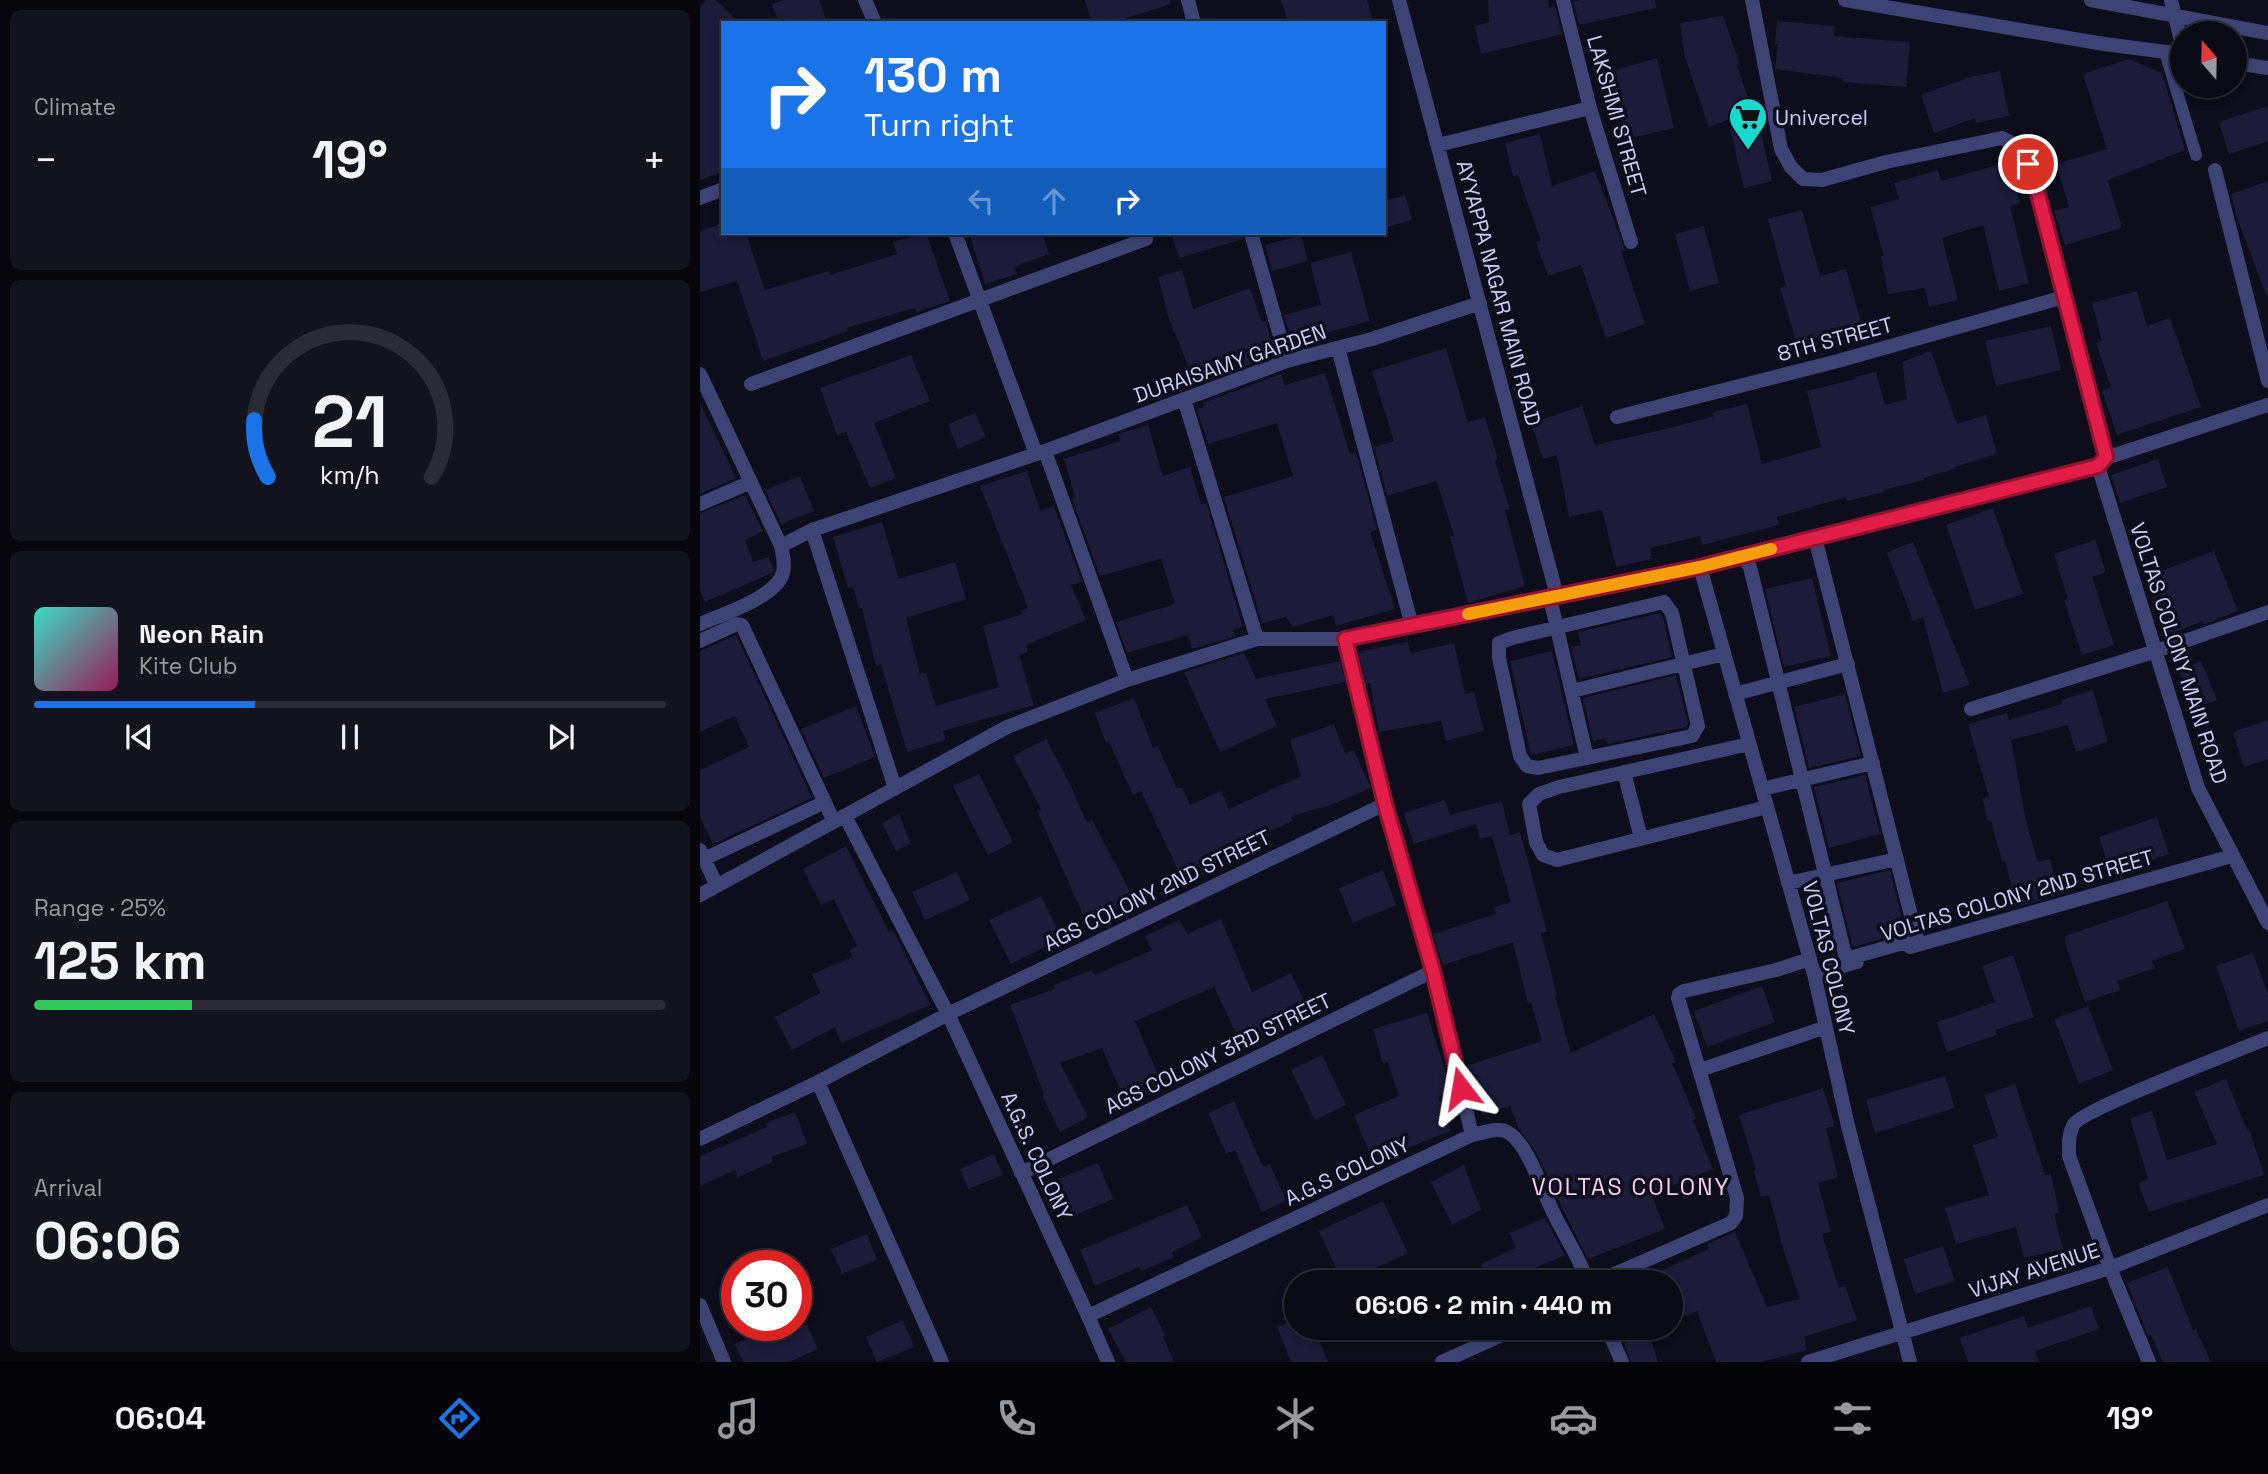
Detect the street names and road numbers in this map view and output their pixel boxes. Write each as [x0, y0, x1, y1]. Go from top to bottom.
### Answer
street label: LAKSHMI STREET [1581, 32, 1653, 200]
street label: AYYAPPA NAGAR MAIN ROAD [1450, 157, 1548, 429]
street label: 8TH STREET [1774, 311, 1896, 367]
street label: DURAISAMY GARDEN [1130, 317, 1330, 409]
street label: VOLTAS COLONY MAIN ROAD [2124, 519, 2234, 787]
street label: AGS COLONY 2ND STREET [1039, 823, 1275, 957]
street label: VOLTAS COLONY 2ND STREET [1877, 843, 2157, 947]
street label: VOLTAS COLONY [1797, 878, 1861, 1038]
street label: AGS COLONY 3RD STREET [1100, 986, 1336, 1120]
street label: A.G.S. COLONY [995, 1087, 1079, 1225]
street label: A.G.S COLONY [1280, 1130, 1414, 1212]
street label: VIJAY AVENUE [1965, 1236, 2103, 1304]

